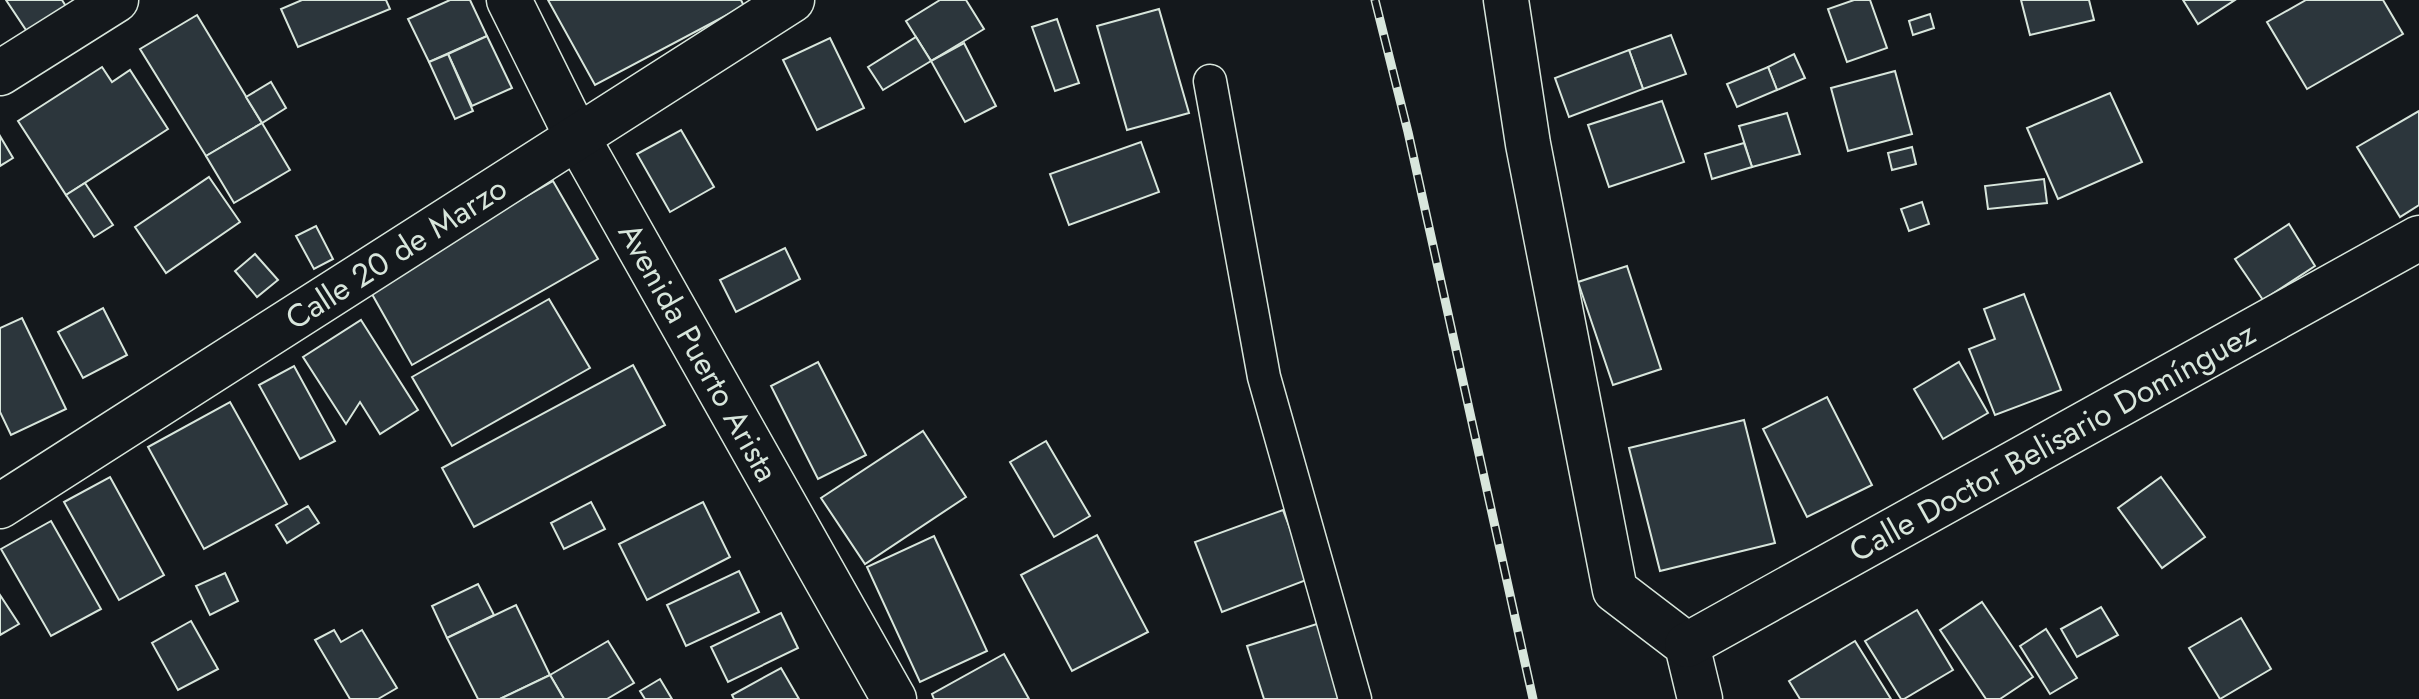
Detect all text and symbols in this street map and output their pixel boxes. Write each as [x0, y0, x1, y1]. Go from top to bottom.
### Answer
street label: Calle 20 de Marzo [276, 165, 516, 341]
street label: Avenida Puerto Arista [607, 214, 790, 490]
street label: Calle Doctor Belisario Domínguez [1841, 310, 2264, 573]

